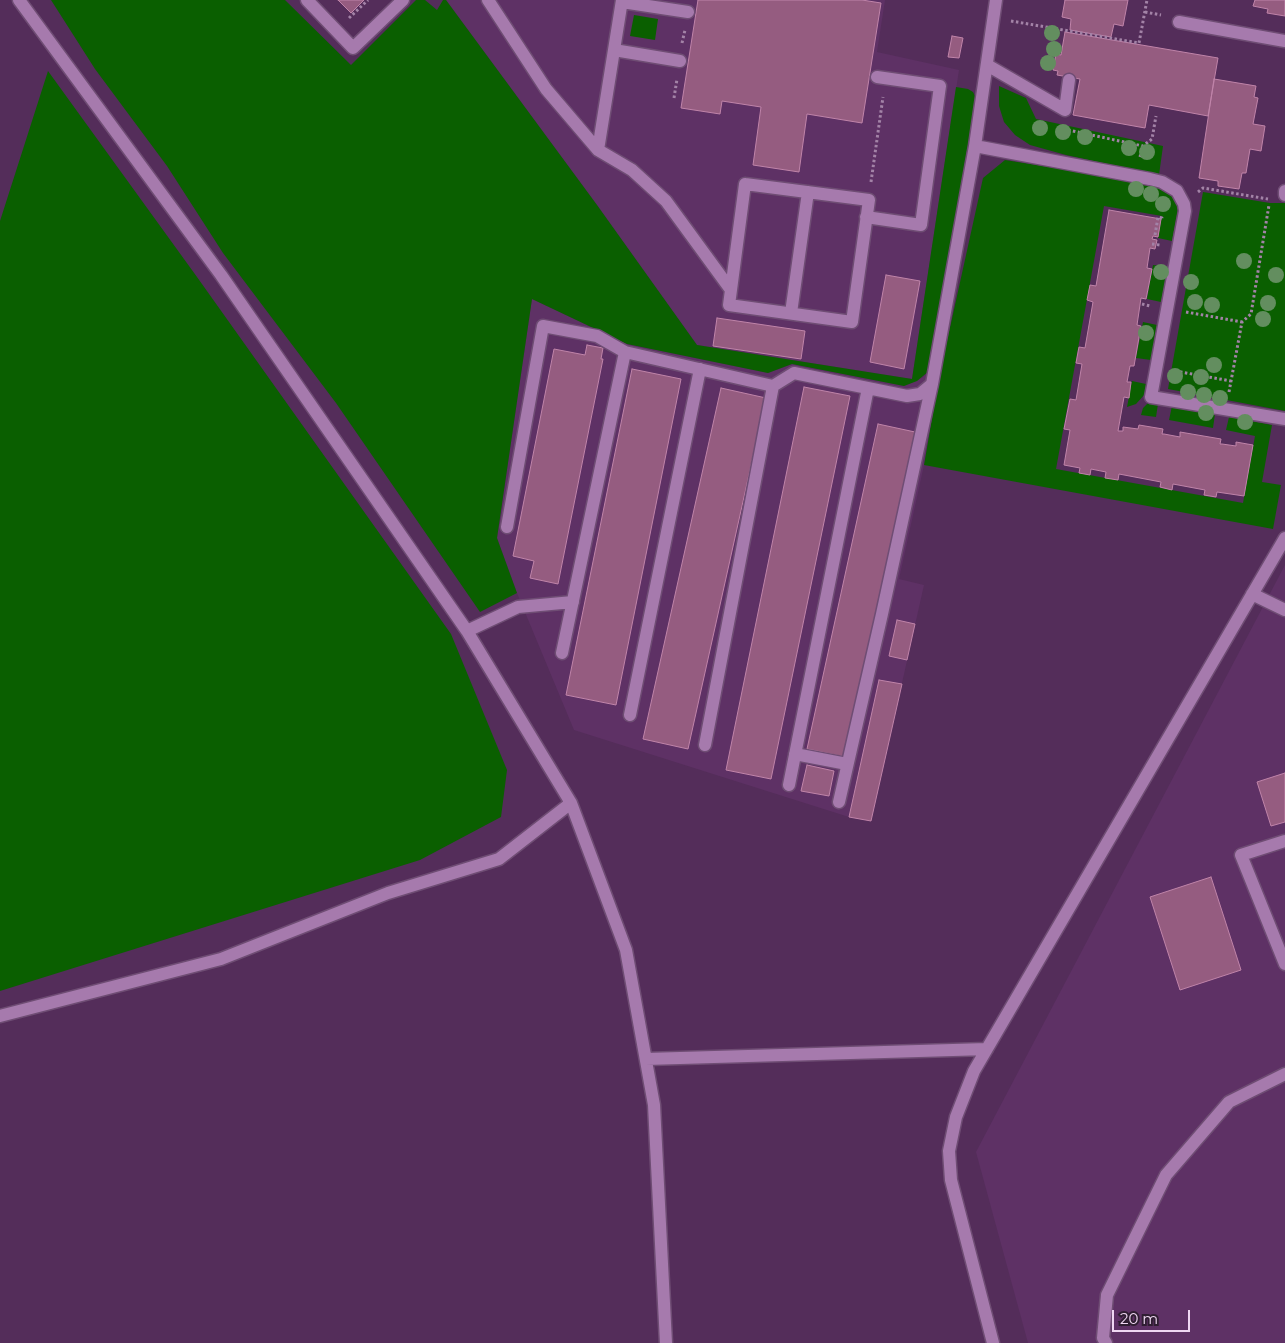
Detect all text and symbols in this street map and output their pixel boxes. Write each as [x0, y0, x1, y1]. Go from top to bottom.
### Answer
scale bar [1115, 1300, 1192, 1332]
text: 20 m [1120, 1309, 1158, 1328]

